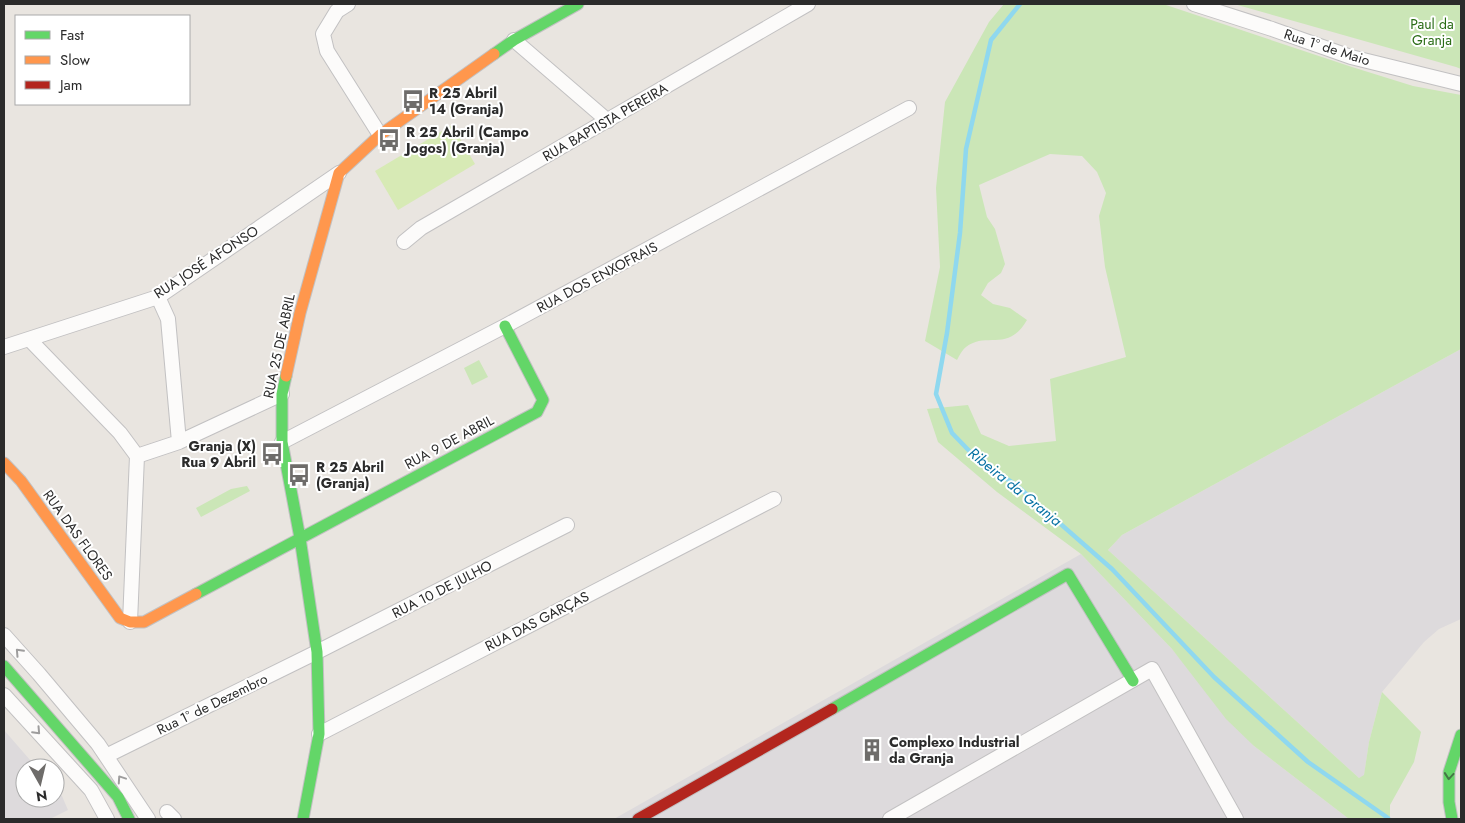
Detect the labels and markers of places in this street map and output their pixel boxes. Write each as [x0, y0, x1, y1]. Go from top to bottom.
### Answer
place label: R 25 Abril 14 (Granja) [429, 83, 504, 119]
bus stop icon: R 25 Abril 14 (Granja) [400, 88, 426, 114]
place label: R 25 Abril (Campo Jogos) (Granja) [403, 122, 529, 158]
bus stop icon: R 25 Abril (Campo Jogos) (Granja) [376, 127, 402, 153]
place label: Granja (X) Rua 9 Abril [181, 436, 256, 472]
bus stop icon: Granja (X) Rua 9 Abril [259, 441, 285, 467]
place label: R 25 Abril (Granja) [316, 457, 384, 493]
bus stop icon: R 25 Abril (Granja) [286, 462, 312, 488]
place label: Complexo Industrial da Granja [889, 732, 1019, 768]
building icon: Complexo Industrial da Granja [859, 737, 885, 763]

